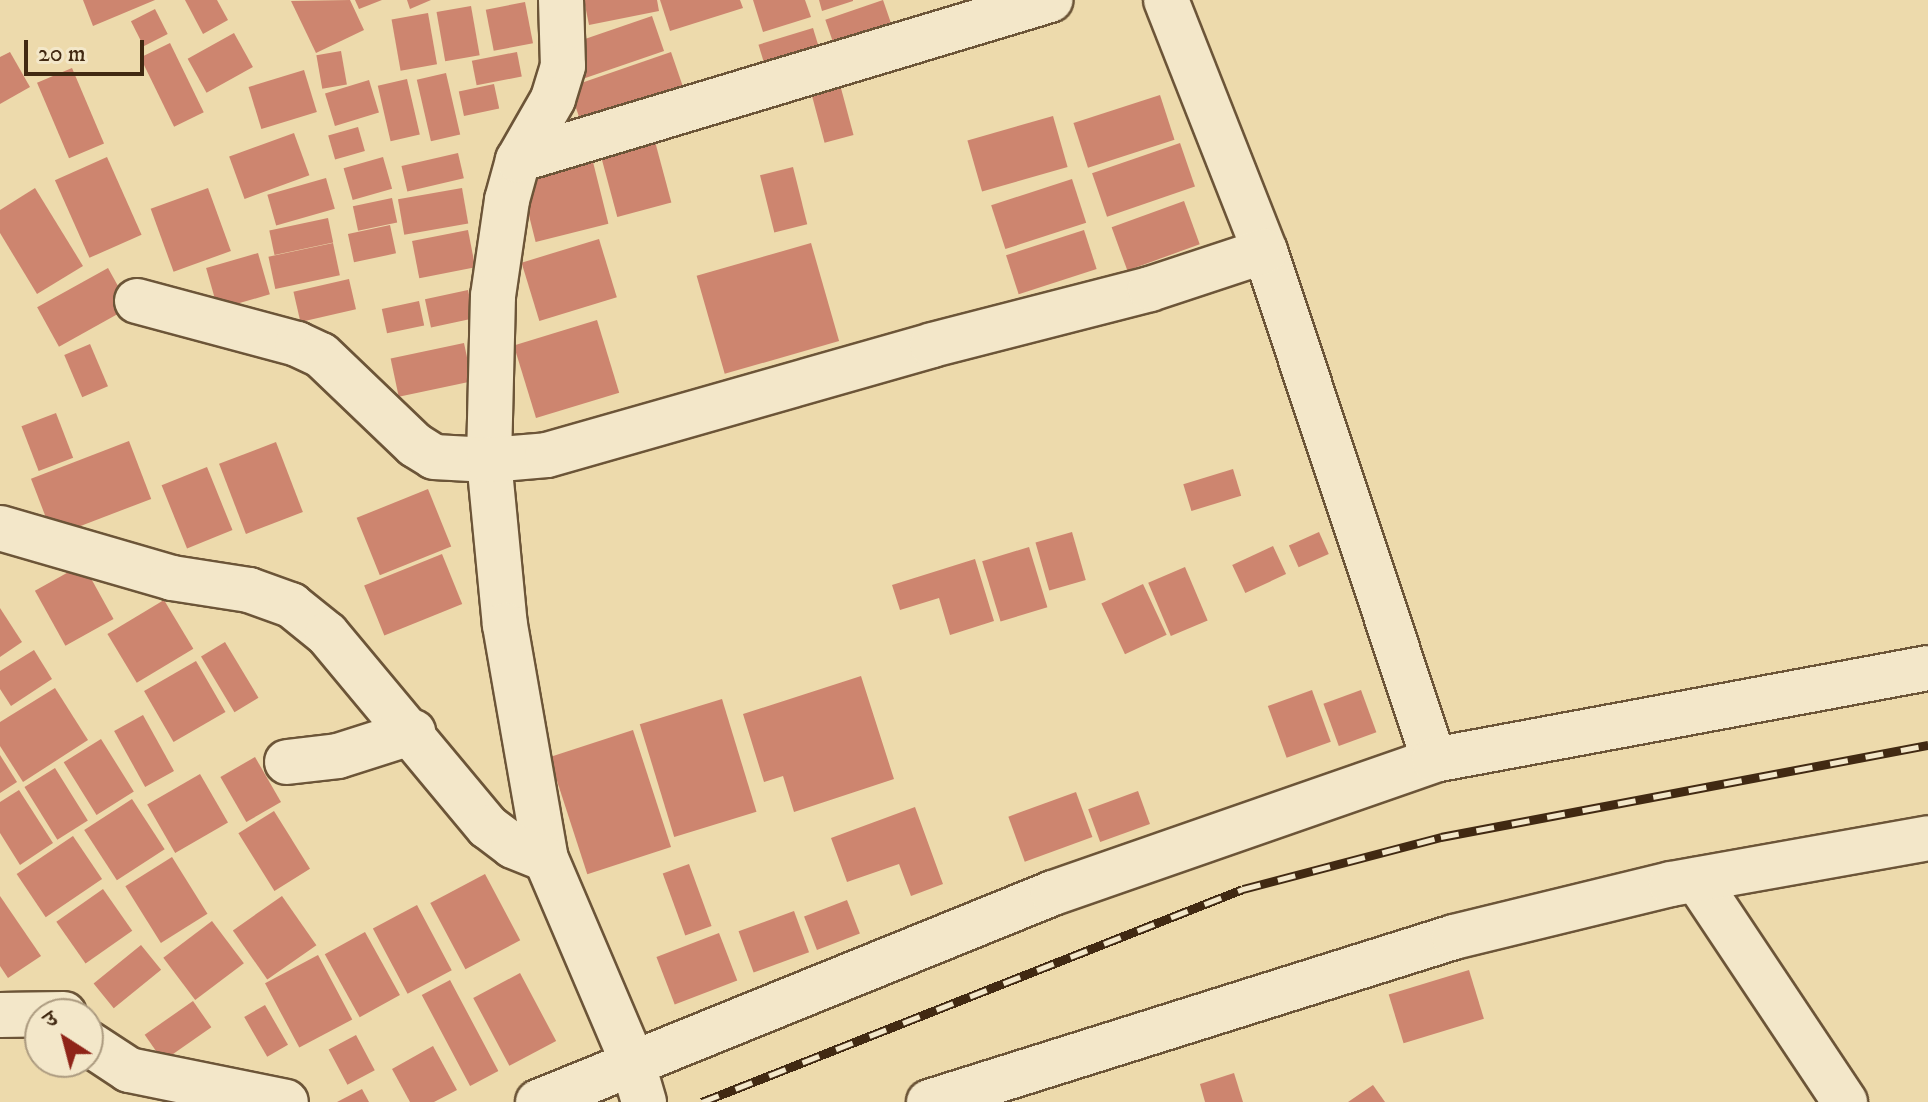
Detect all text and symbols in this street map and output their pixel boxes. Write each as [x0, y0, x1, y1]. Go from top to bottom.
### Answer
scale bar [28, 24, 148, 74]
text: 20 m [38, 39, 86, 69]
north arrow [24, 998, 104, 1078]
text: उ [38, 1006, 63, 1034]

